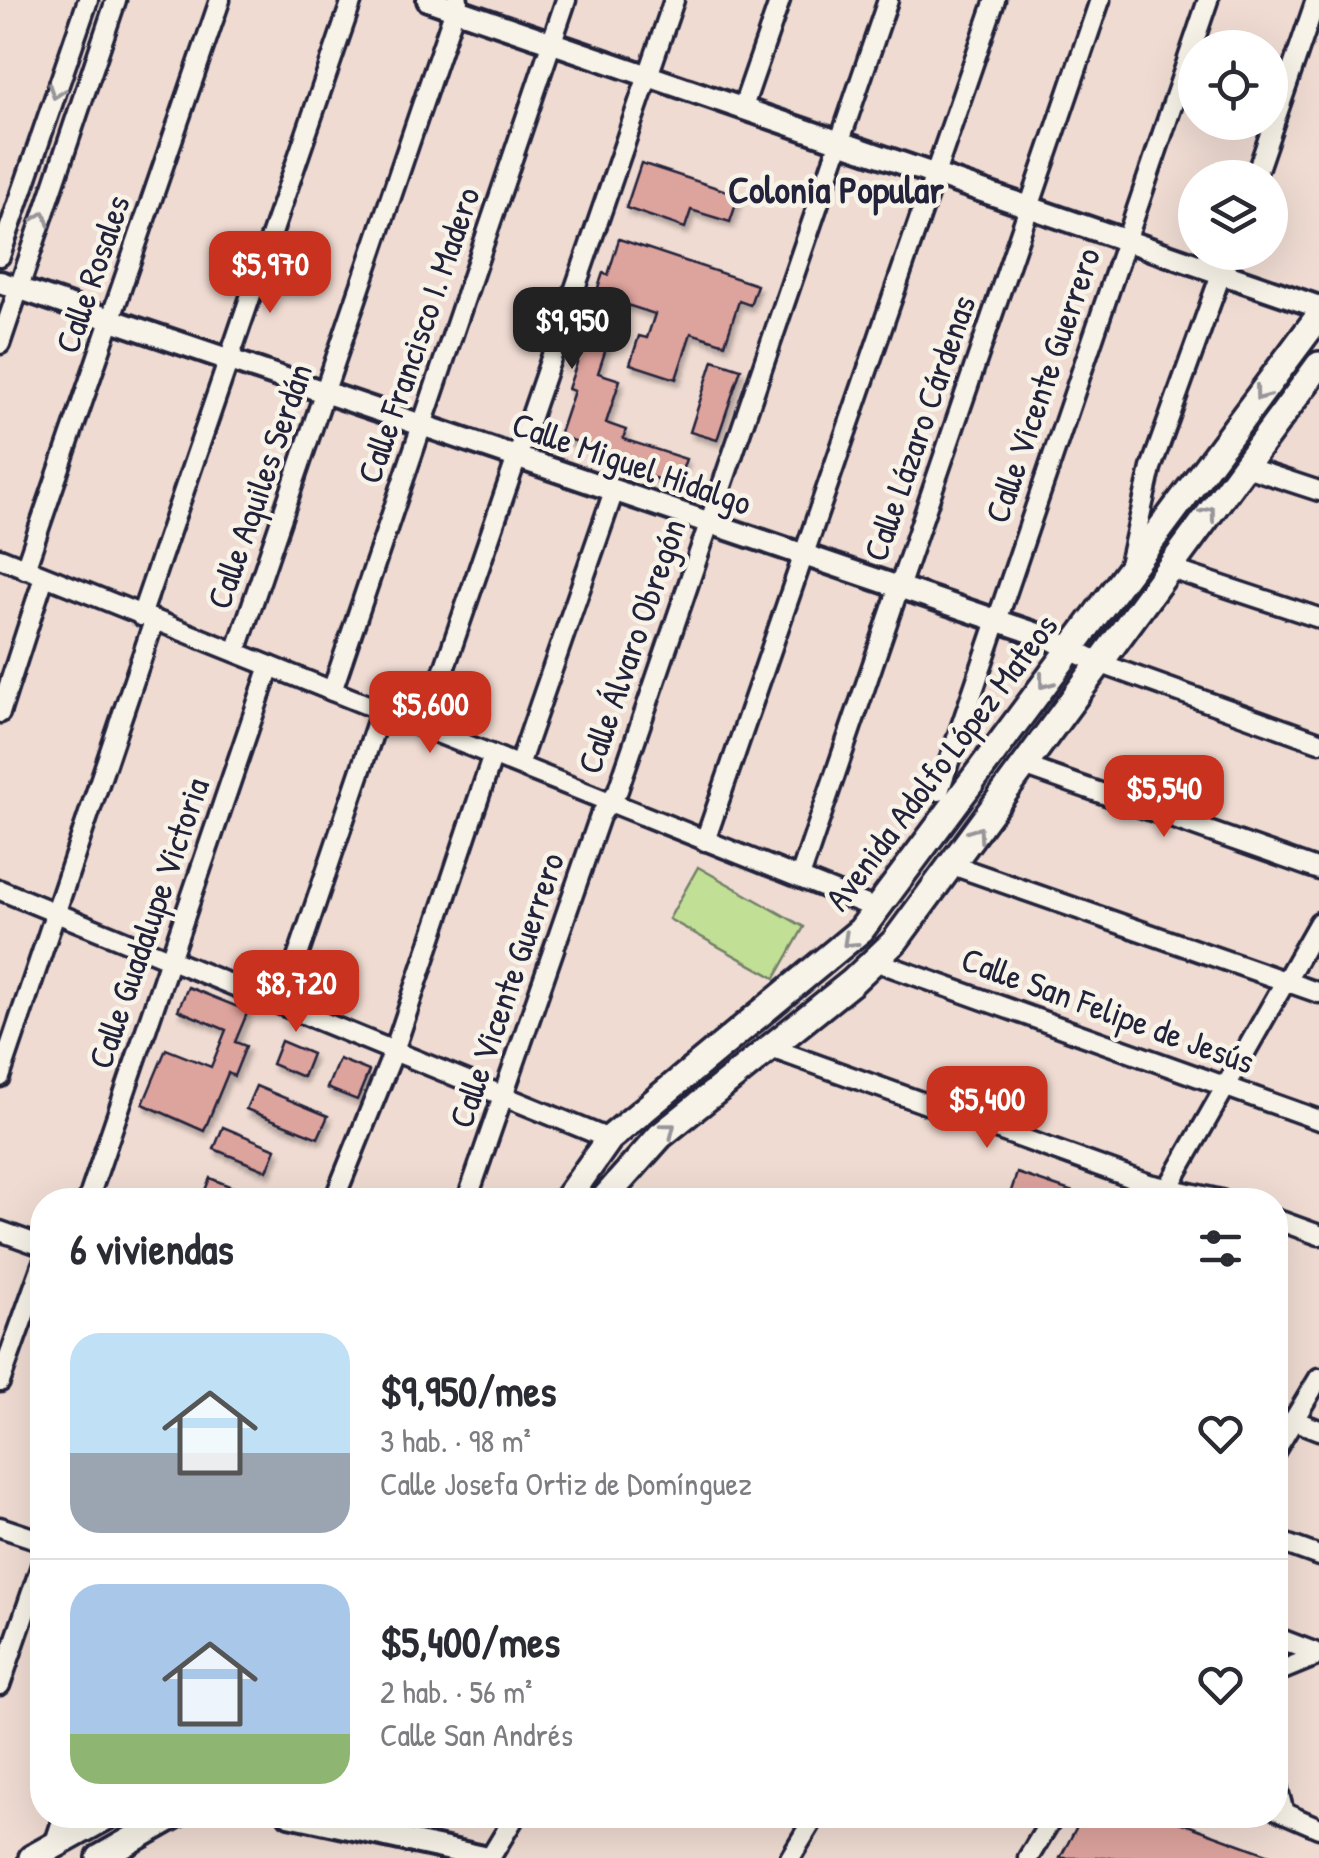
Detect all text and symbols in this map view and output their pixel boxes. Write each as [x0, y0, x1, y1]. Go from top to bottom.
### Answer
map controls [1178, 30, 1288, 270]
button: locate [1178, 30, 1288, 140]
one-way arrow [47, 83, 68, 100]
button: layers [1178, 160, 1288, 270]
district label: Colonia Popular [728, 163, 944, 216]
street label: Calle Francisco I. Madero [345, 181, 491, 489]
street label: Calle Rosales [43, 189, 141, 359]
one-way arrow [31, 211, 51, 228]
pin: $5,970 [189, 231, 351, 316]
street label: Calle Vicente Guerrero [973, 241, 1111, 529]
text: $5,970 [231, 242, 309, 285]
pin: $9,950 [491, 287, 653, 372]
street label: Calle Lázaro Cárdenas [852, 289, 986, 567]
text: $9,950 [535, 298, 609, 341]
street label: Calle Aquiles Serdán [195, 357, 323, 615]
one-way arrow [1255, 383, 1272, 401]
street label: Calle Miguel Hidalgo [506, 400, 758, 526]
one-way arrow [1197, 506, 1214, 524]
street label: Calle Álvaro Obregón [565, 512, 697, 780]
street label: Avenida Adolfo López Mateos [814, 604, 1068, 920]
pin: $5,600 [349, 671, 511, 756]
one-way arrow [1040, 671, 1057, 689]
text: $5,600 [391, 682, 469, 725]
pin: $5,540 [1083, 755, 1245, 840]
text: $5,540 [1126, 766, 1202, 809]
street label: Calle Guadalupe Victoria [76, 771, 220, 1075]
one-way arrow [965, 825, 983, 844]
street label: Calle Vicente Guerrero [437, 846, 575, 1134]
one-way arrow [842, 929, 860, 947]
street label: Calle San Felipe de Jesús [955, 935, 1261, 1085]
pin: $8,720 [215, 950, 377, 1035]
text: $8,720 [255, 961, 337, 1004]
pin: $5,400 [906, 1066, 1068, 1151]
text: $5,400 [949, 1077, 1025, 1120]
one-way arrow [658, 1123, 676, 1141]
text: 6 viviendas [70, 1220, 234, 1277]
icon: filters [1193, 1221, 1248, 1276]
text: $9,950/mes [380, 1362, 556, 1419]
icon: home [150, 1373, 270, 1493]
icon: heart [1193, 1406, 1248, 1461]
text: 3 hab. · 98 m² [380, 1419, 531, 1462]
text: Calle Josefa Ortiz de Domínguez [380, 1462, 752, 1505]
text: $5,400/mes [380, 1613, 560, 1670]
icon: home [150, 1624, 270, 1744]
icon: heart [1193, 1657, 1248, 1712]
text: 2 hab. · 56 m² [380, 1670, 532, 1713]
text: Calle San Andrés [380, 1713, 573, 1756]

